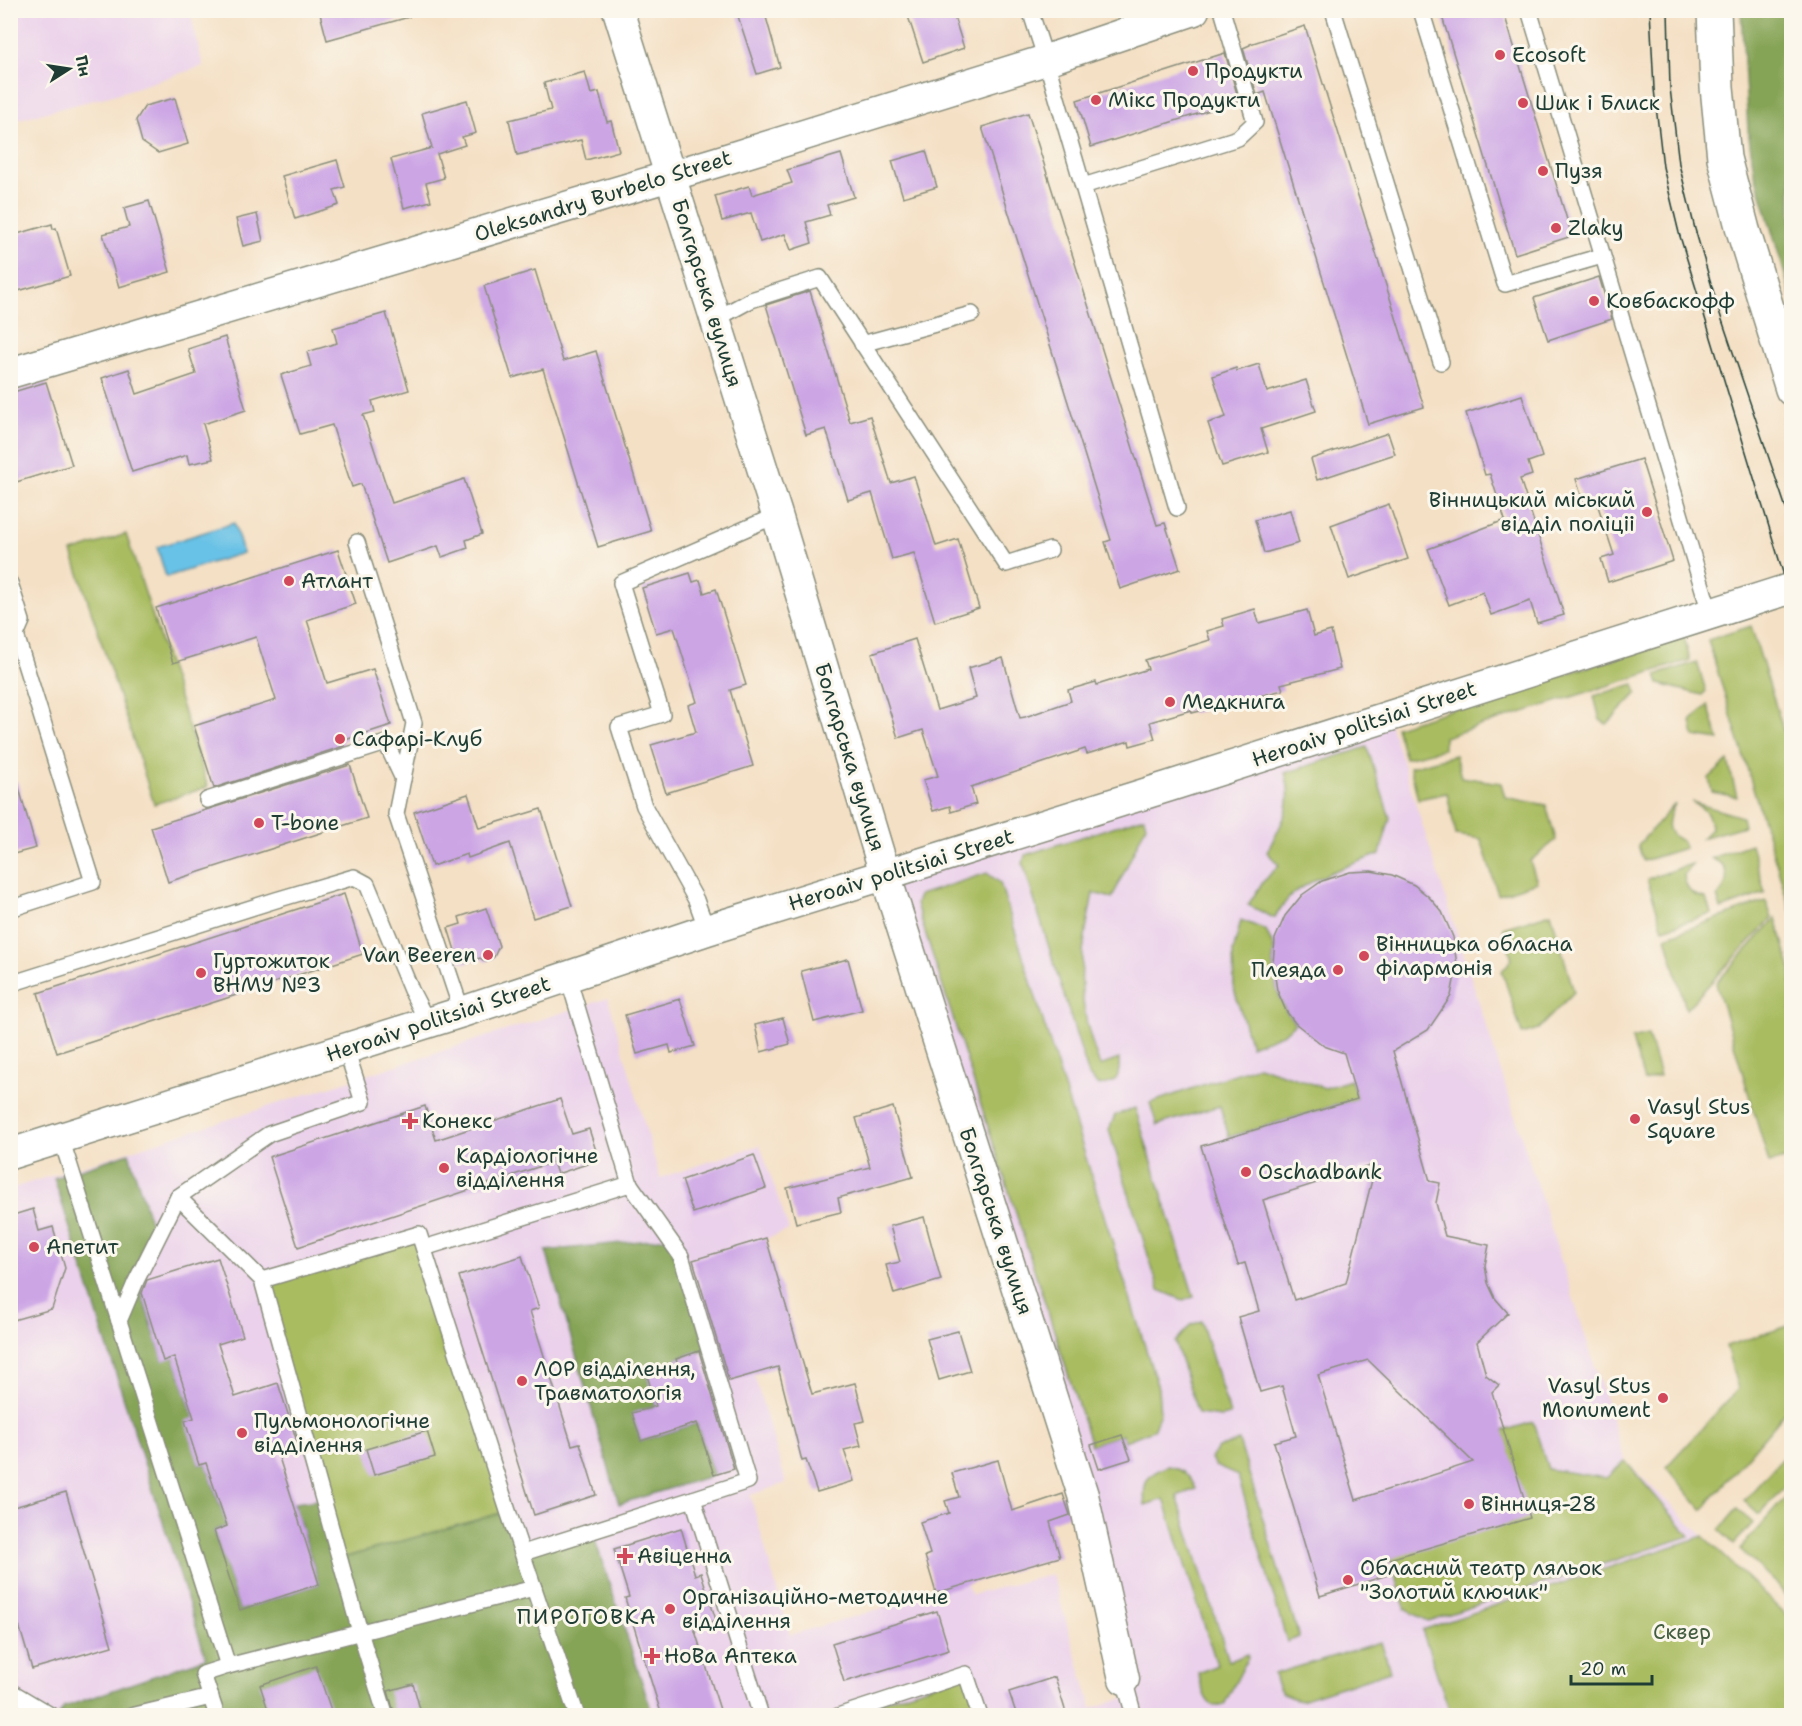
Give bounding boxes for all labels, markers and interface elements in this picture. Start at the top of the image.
north arrow [39,39,99,99]
place label: Ecosoft [1512,41,1587,69]
marker: Ecosoft [1493,48,1507,62]
text: Пн [71,53,96,79]
place label: Продукти [1205,57,1303,85]
marker: Продукти [1186,64,1200,78]
place label: Мікс Продукти [1108,86,1261,114]
place label: Шик і Блиск [1535,89,1660,117]
marker: Мікс Продукти [1089,93,1103,107]
marker: Шик і Блиск [1516,96,1530,110]
street label: Oleksandry Burbelo Street [471,143,735,249]
place label: Пузя [1555,157,1603,185]
marker: Пузя [1536,164,1550,178]
street label: Болгарська вулиця [665,195,749,391]
place label: Zlaky [1568,214,1624,242]
marker: Zlaky [1549,221,1563,235]
place label: Ковбаскофф [1606,287,1735,315]
marker: Ковбаскофф [1587,294,1601,308]
place label: Вінницький міський відділ поліціі [1429,486,1635,538]
marker: Вінницький міський відділ поліціі [1640,505,1654,519]
place label: Атлант [301,567,373,595]
marker: Атлант [282,574,296,588]
street label: Болгарська вулиця [808,659,892,855]
street label: Heroaiv politsiai Street [1248,674,1480,774]
place label: Медкнига [1182,688,1285,716]
marker: Медкнига [1163,695,1177,709]
place label: Сафарі-Клуб [352,725,482,753]
marker: Сафарі-Клуб [333,732,347,746]
place label: T-bone [271,809,339,837]
marker: T-bone [252,816,266,830]
street label: Heroaiv politsiai Street [785,822,1017,918]
place label: Вінницька обласна філармонія [1376,930,1573,982]
place label: Van Beeren [362,941,476,969]
place label: Гуртожиток ВНМУ №3 [213,947,330,999]
marker: Van Beeren [481,948,495,962]
marker: Вінницька обласна філармонія [1357,949,1371,963]
place label: Плеяда [1251,956,1326,984]
marker: Плеяда [1331,963,1345,977]
marker: Гуртожиток ВНМУ №3 [194,966,208,980]
street label: Heroaiv politsiai Street [322,969,554,1069]
place label: Vasyl Stus Square [1647,1093,1750,1145]
place label: Конекс [422,1107,493,1135]
marker: Vasyl Stus Square [1628,1112,1642,1126]
marker: Конекс [403,1114,417,1128]
street label: Болгарська вулиця [952,1124,1040,1318]
place label: Кардіологічне відділення [456,1142,599,1194]
place label: Oschadbank [1258,1158,1382,1186]
marker: Кардіологічне відділення [437,1161,451,1175]
marker: Oschadbank [1239,1165,1253,1179]
place label: Апетит [46,1233,119,1261]
marker: Апетит [27,1240,41,1254]
place label: ЛОР відділення, Травматологія [534,1355,696,1407]
place label: Vasyl Stus Monument [1542,1372,1651,1424]
marker: ЛОР відділення, Травматологія [515,1374,529,1388]
marker: Vasyl Stus Monument [1656,1391,1670,1405]
place label: Пульмонологічне відділення [254,1407,430,1459]
marker: Пульмонологічне відділення [235,1426,249,1440]
place label: Вінниця-28 [1481,1490,1597,1518]
marker: Вінниця-28 [1462,1497,1476,1511]
place label: Авіценна [637,1542,732,1570]
marker: Авіценна [618,1549,632,1563]
place label: Обласний театр ляльок "Золотий ключик" [1360,1554,1602,1606]
marker: Обласний театр ляльок "Золотий ключик" [1341,1573,1355,1587]
place label: Організаційно-методичне відділення [682,1583,949,1635]
district label: ПИРОГОВКА [517,1602,657,1631]
marker: Організаційно-методичне відділення [663,1602,677,1616]
park label: Сквер [1653,1618,1711,1646]
place label: НоВа Аптека [664,1642,797,1670]
scale bar [1571,1648,1652,1686]
marker: НоВа Аптека [645,1649,659,1663]
text: 20 m [1580,1657,1626,1681]

